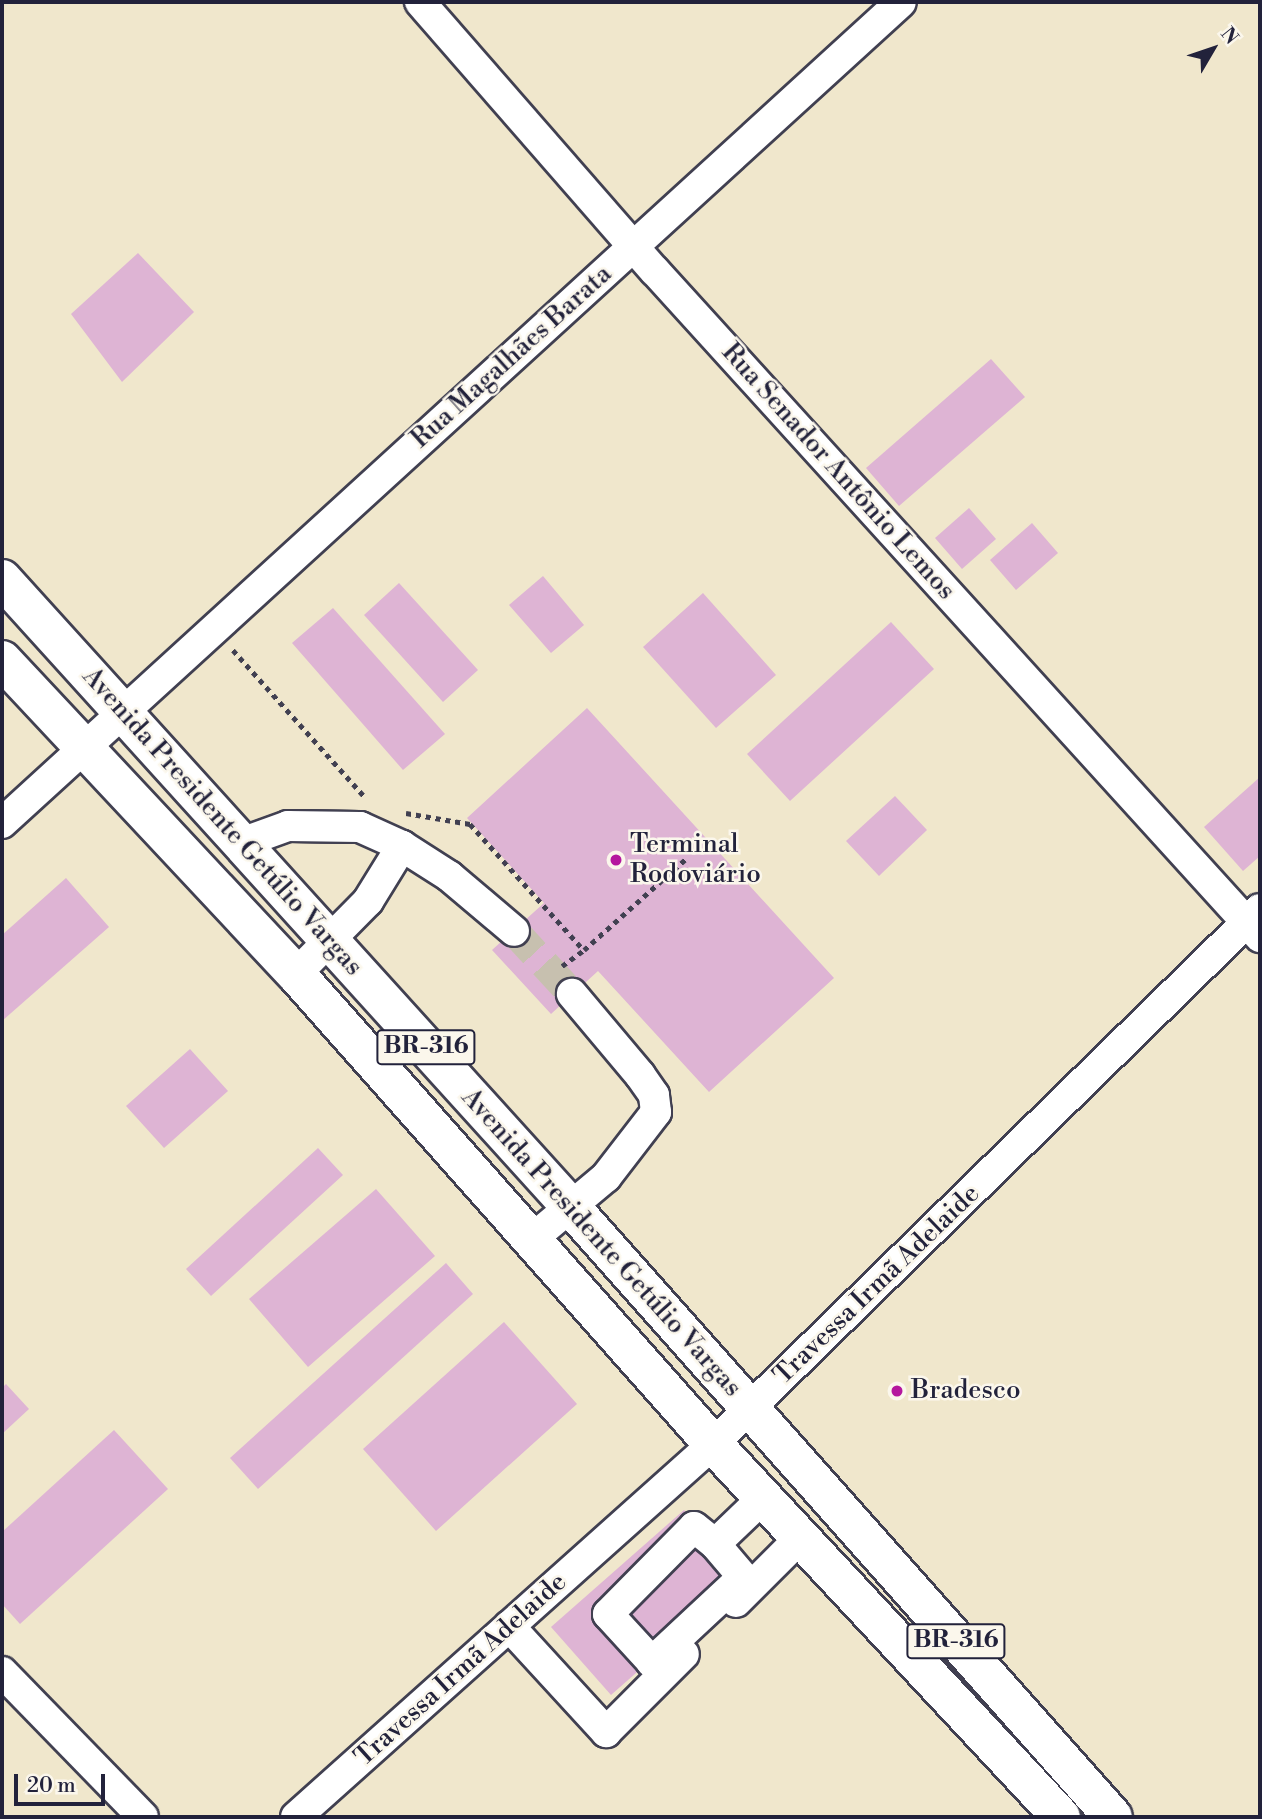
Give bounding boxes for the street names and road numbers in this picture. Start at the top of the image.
street label: Rua Magalhães Barata [405,259,619,455]
street label: Rua Senador Antônio Lemos [715,337,961,607]
street label: Avenida Presidente Getúlio Vargas [75,662,369,982]
road number: BR-316 [375,1027,477,1068]
street label: Avenida Presidente Getúlio Vargas [454,1083,748,1403]
street label: Travessa Irmã Adelaide [768,1179,986,1391]
street label: Travessa Irmã Adelaide [349,1567,573,1773]
road number: BR-316 [905,1620,1007,1661]

